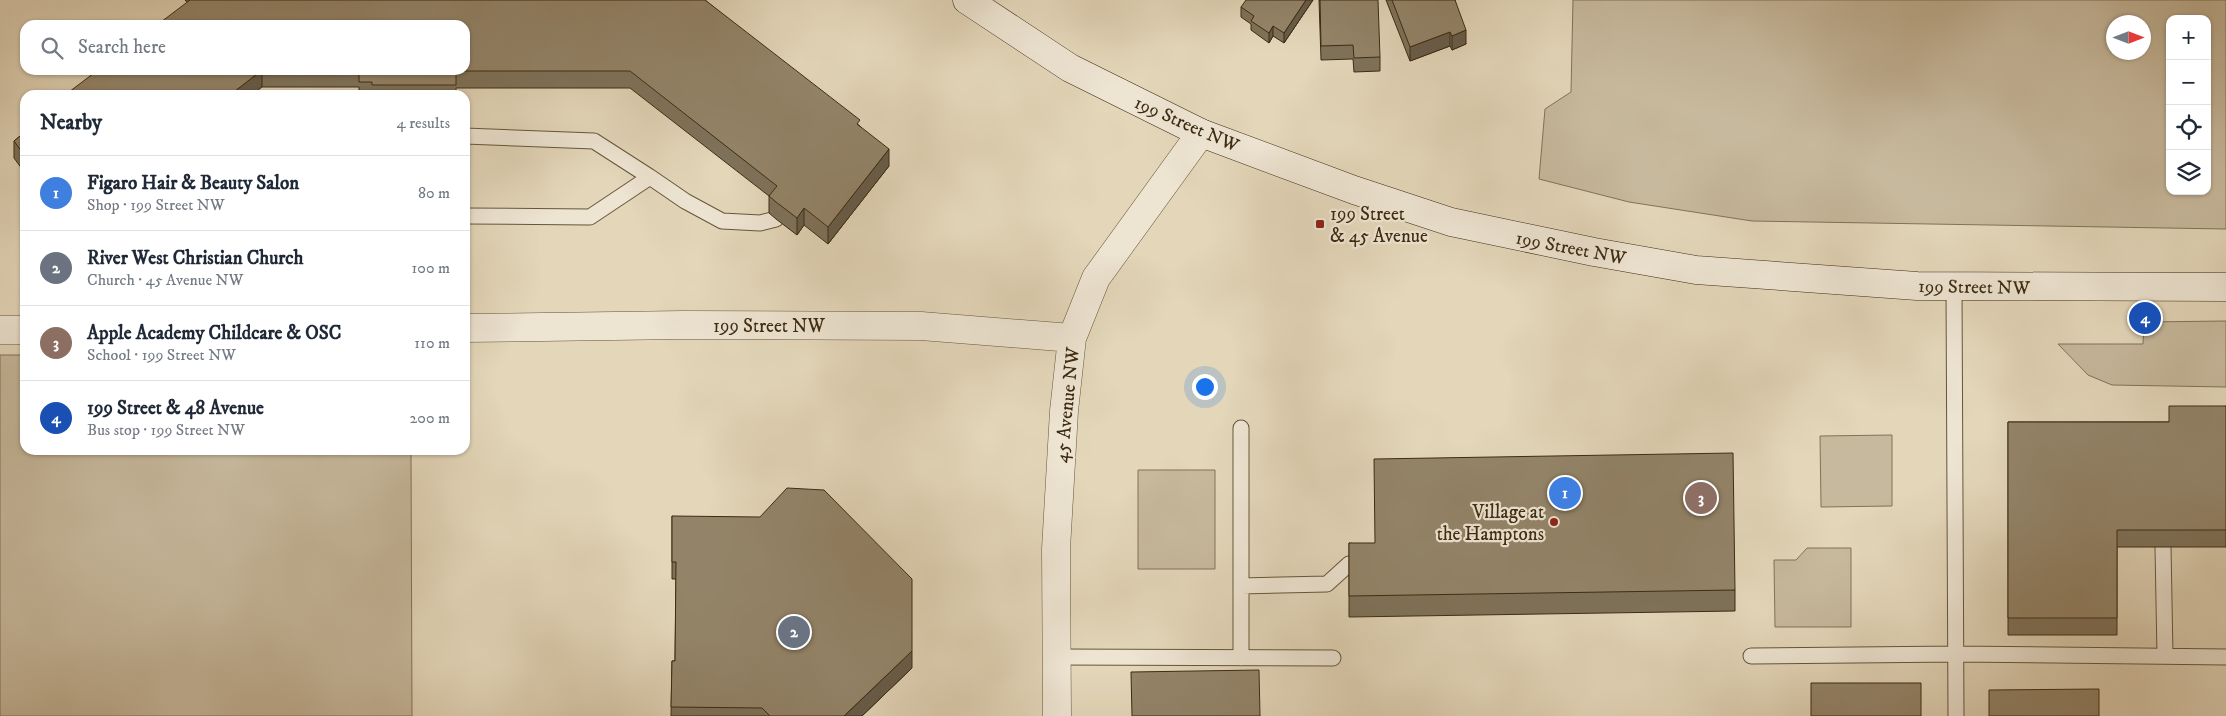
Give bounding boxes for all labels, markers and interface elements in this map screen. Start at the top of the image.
north arrow [2106,15,2151,60]
map controls [2166,15,2211,195]
button: + [2166,15,2211,60]
search box [20,20,470,75]
icon: search [38,34,66,62]
text: Search here [78,36,166,59]
button: − [2166,60,2211,105]
street label: 199 Street NW [1131,91,1243,158]
button: locate [2166,105,2211,150]
text: Nearby [40,110,102,136]
text: 4 results [397,113,450,133]
button: layers [2166,150,2211,195]
text: Figaro Hair & Beauty Salon [87,172,299,195]
text: 1 [53,183,59,203]
text: 80 m [418,183,450,203]
text: Shop · 199 Street NW [87,195,225,215]
place label: 199 Street & 45 Avenue [1330,203,1428,248]
marker: 199 Street & 45 Avenue [1314,218,1326,230]
street label: 199 Street NW [1514,227,1628,271]
text: River West Christian Church [87,247,304,270]
text: 2 [52,258,60,278]
text: 100 m [412,258,450,278]
text: Church · 45 Avenue NW [87,270,243,290]
street label: 199 Street NW [1918,275,2031,300]
pin: 4 [2129,299,2161,337]
street label: 199 Street NW [713,315,826,338]
text: Apple Academy Childcare & OSC [87,322,341,345]
text: 3 [53,333,59,353]
text: 110 m [414,333,450,353]
text: School · 199 Street NW [87,345,236,365]
street label: 45 Avenue NW [1050,346,1085,464]
your location [1192,374,1218,400]
text: 199 Street & 48 Avenue [87,397,264,420]
text: 4 [51,408,61,428]
text: 200 m [409,408,450,428]
text: Bus stop · 199 Street NW [87,420,245,440]
pin: 1 [1549,474,1581,512]
pin: 3 [1685,479,1717,517]
place label: Village at the Hamptons [1437,501,1544,546]
marker: Village at the Hamptons [1548,516,1560,528]
pin: 2 [778,613,810,651]

